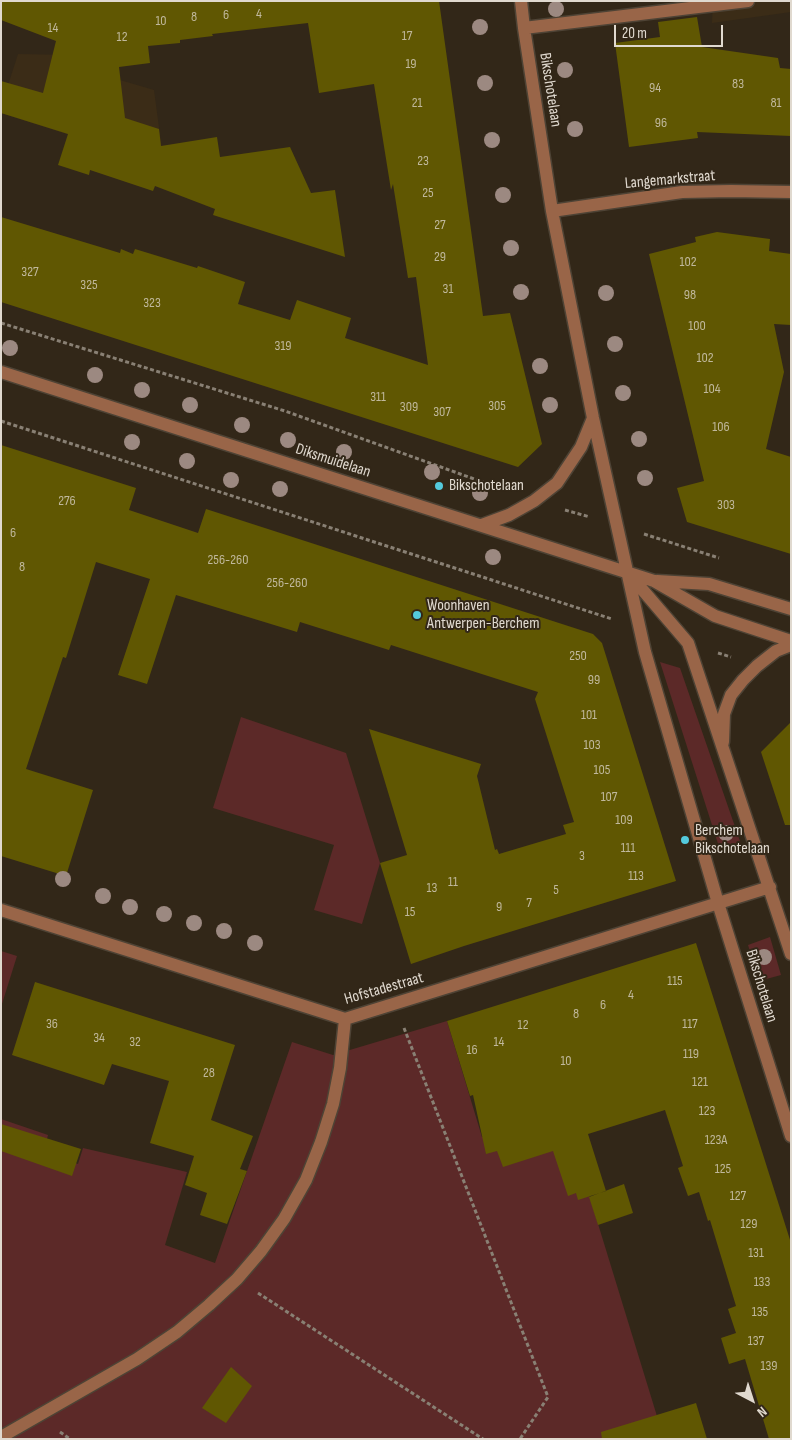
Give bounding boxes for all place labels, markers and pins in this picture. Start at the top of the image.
place label: Bikschotelaan [449,476,524,496]
marker: Bikschotelaan [433,480,445,492]
place label: Woonhaven Antwerpen-Berchem [427,596,540,634]
marker: Woonhaven Antwerpen-Berchem [411,609,423,621]
place label: Berchem Bikschotelaan [695,821,770,859]
marker: Berchem Bikschotelaan [679,834,691,846]

